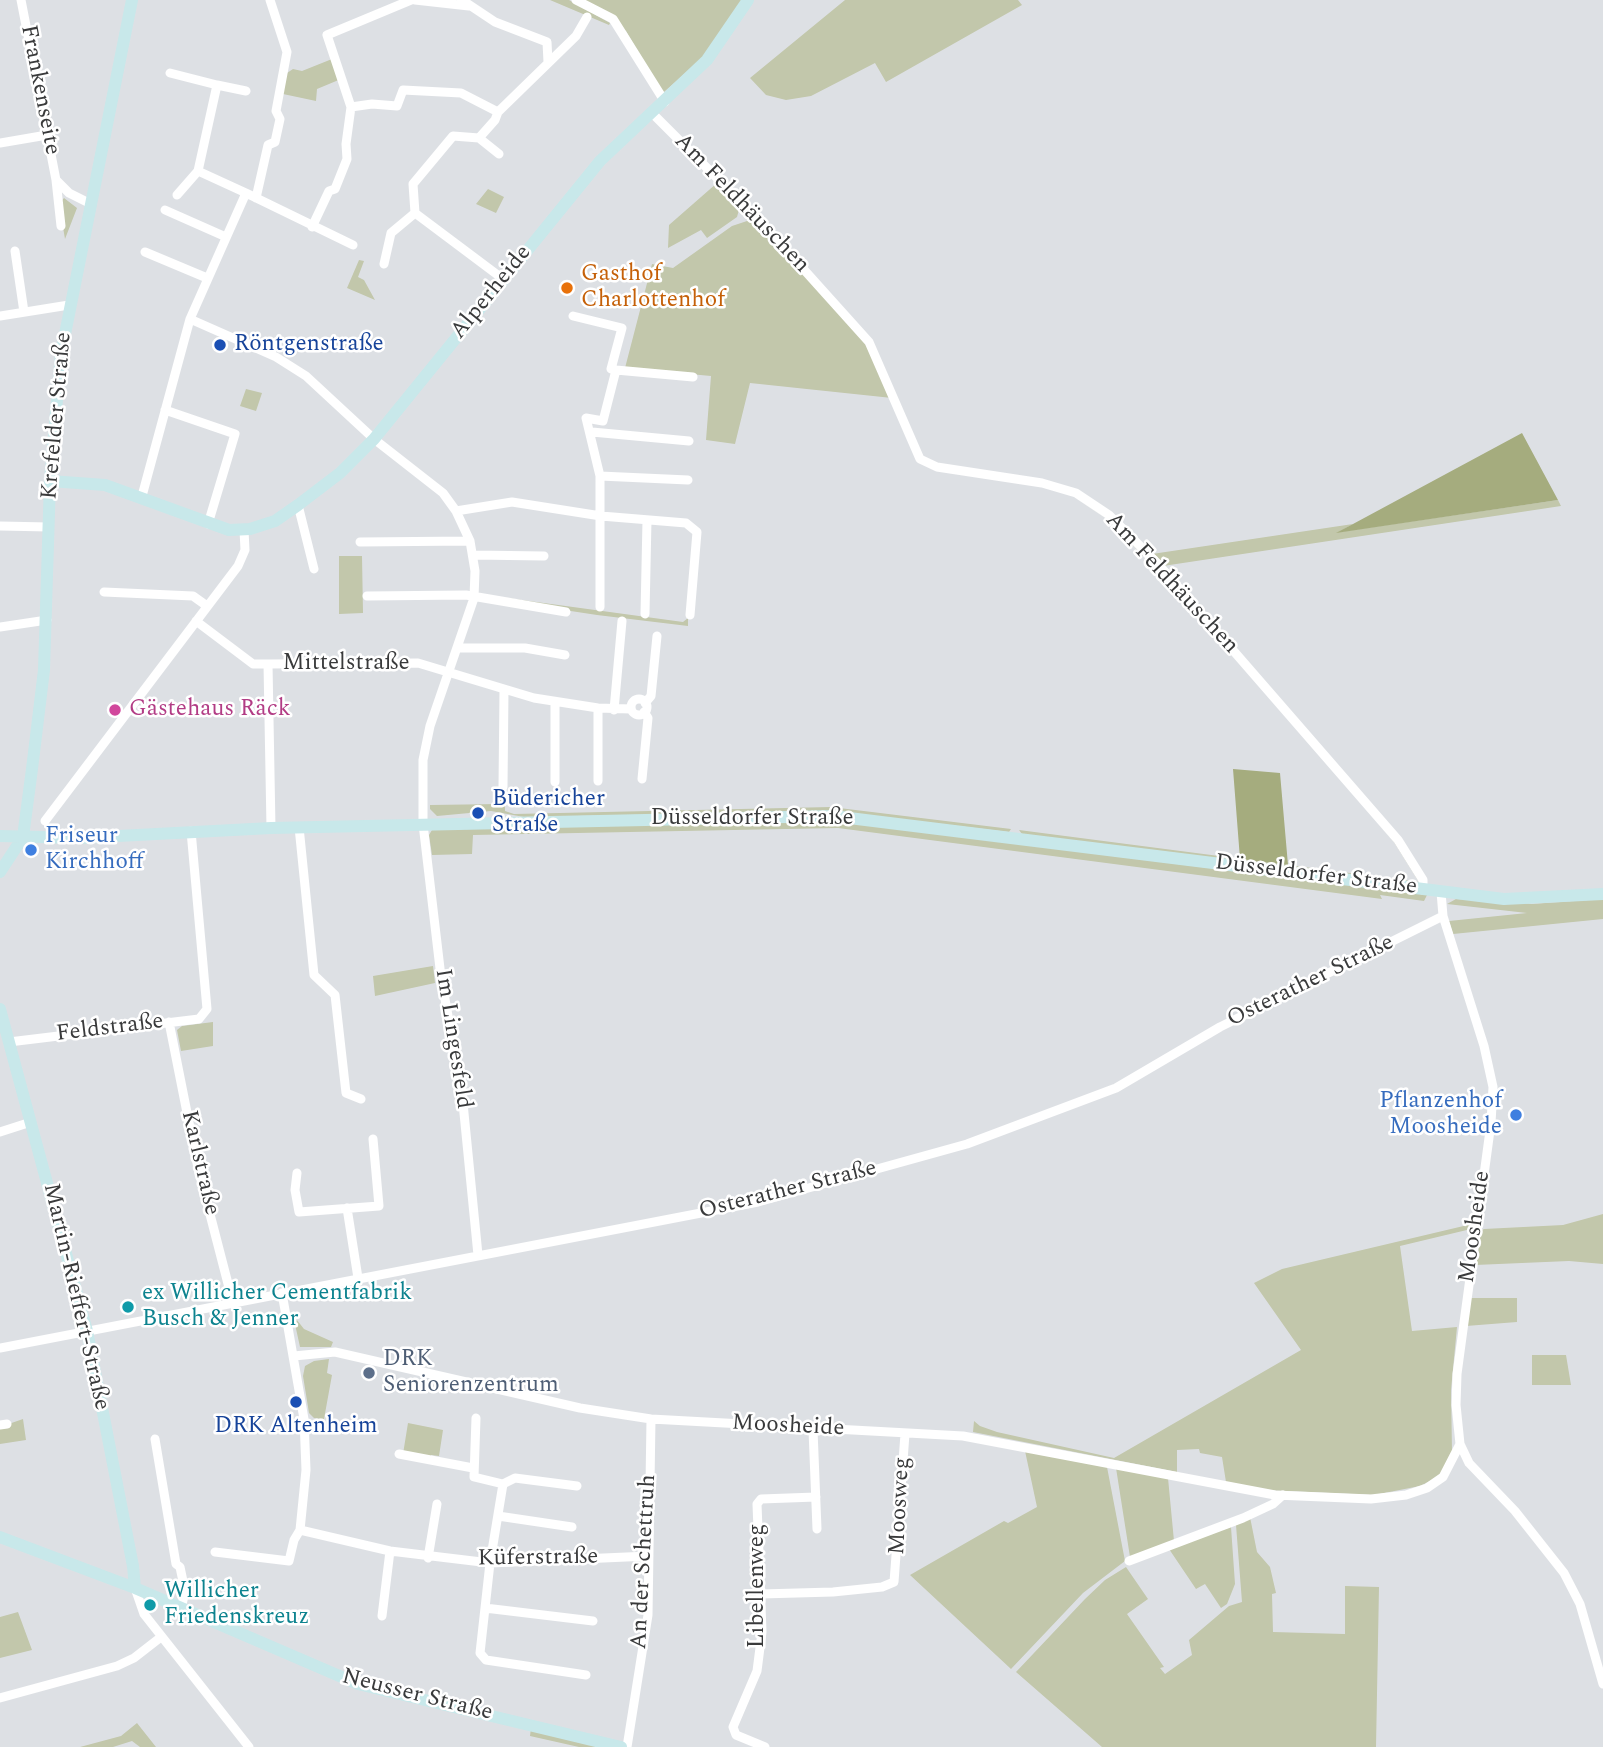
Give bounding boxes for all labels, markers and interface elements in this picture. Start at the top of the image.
street label: Frankenseite [13,23,65,157]
street label: Am Feldhäuschen [667,129,815,279]
street label: Alperheide [446,240,538,346]
place label: Gasthof Charlottenhof [581,261,725,315]
marker: Gasthof Charlottenhof [559,280,575,296]
street label: Krefelder Straße [37,331,79,501]
place label: Röntgenstraße [234,331,384,359]
marker: Röntgenstraße [212,337,228,353]
street label: Am Feldhäuschen [1098,508,1244,660]
street label: Mittelstraße [282,650,410,678]
place label: Gästehaus Räck [129,696,291,724]
marker: Gästehaus Räck [107,702,123,718]
place label: Büdericher Straße [492,786,605,840]
marker: Büdericher Straße [470,805,486,821]
street label: Düsseldorfer Straße [650,805,854,833]
place label: Friseur Kirchhoff [45,823,144,877]
marker: Friseur Kirchhoff [23,842,39,858]
street label: Düsseldorfer Straße [1213,850,1419,902]
street label: Osterather Straße [1223,930,1399,1034]
street label: Im Lingesfeld [427,967,477,1111]
street label: Feldstraße [55,1009,165,1049]
place label: Pflanzenhof Moosheide [1379,1088,1502,1142]
marker: Pflanzenhof Moosheide [1508,1107,1524,1123]
street label: Karlstraße [174,1108,224,1218]
street label: Osterather Straße [696,1156,880,1226]
street label: Moosheide [1454,1169,1498,1285]
street label: Martin-Rieffert-Straße [35,1181,115,1413]
place label: ex Willicher Cementfabrik Busch & Jenner [142,1280,412,1334]
marker: ex Willicher Cementfabrik Busch & Jenner [120,1299,136,1315]
place label: DRK Seniorenzentrum [383,1346,559,1400]
marker: DRK Seniorenzentrum [361,1365,377,1381]
marker: DRK Altenheim [288,1394,304,1410]
street label: Moosheide [731,1410,845,1444]
place label: DRK Altenheim [214,1413,378,1441]
street label: Moosweg [885,1456,917,1556]
street label: An der Schettruh [627,1474,663,1650]
street label: Libellenweg [744,1524,772,1648]
street label: Küferstraße [477,1544,599,1574]
place label: Willicher Friedenskreuz [164,1578,309,1632]
marker: Willicher Friedenskreuz [142,1597,158,1613]
street label: Neusser Straße [339,1664,495,1728]

